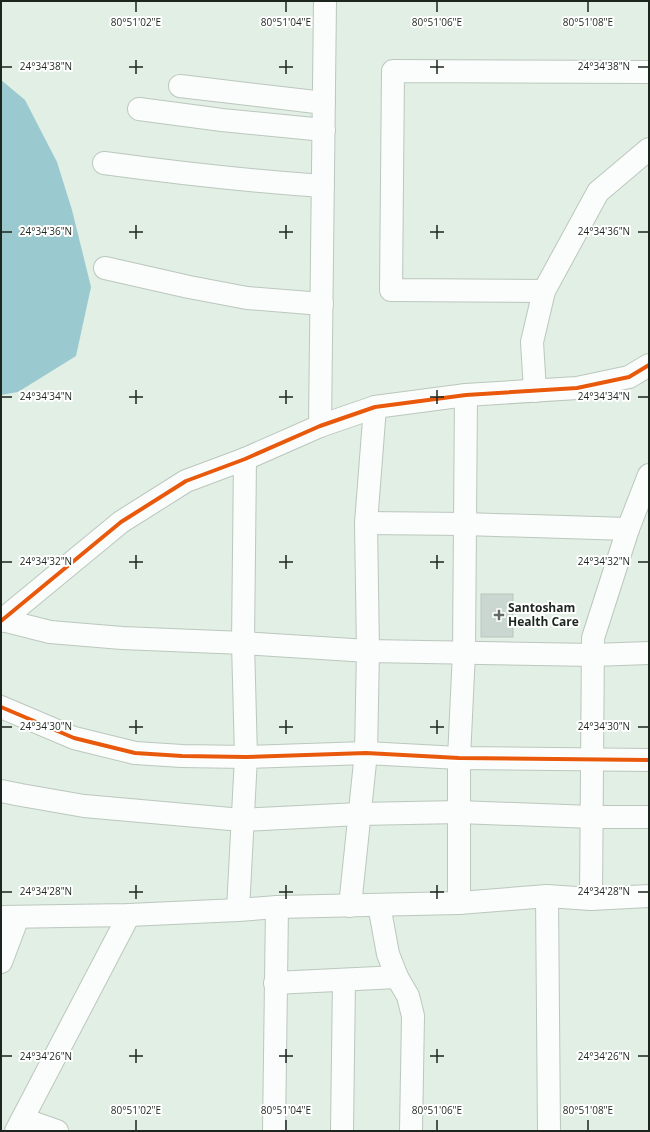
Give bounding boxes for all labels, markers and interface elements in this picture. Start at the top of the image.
text: 80°51'02"E [111,15,161,29]
text: 80°51'04"E [261,15,311,29]
text: 80°51'06"E [412,15,462,29]
text: 80°51'08"E [563,15,613,29]
text: 24°34'38"N [20,59,72,73]
text: 24°34'38"N [578,59,630,73]
text: 24°34'36"N [20,224,72,238]
text: 24°34'36"N [578,224,630,238]
text: 24°34'34"N [20,389,72,403]
text: 24°34'34"N [578,389,630,403]
text: 24°34'32"N [20,554,72,568]
text: 24°34'32"N [578,554,630,568]
place label: Santosham Health Care [508,599,579,630]
marker: Santosham Health Care [493,609,505,621]
text: 24°34'30"N [20,719,72,733]
text: 24°34'30"N [578,719,630,733]
text: 24°34'28"N [20,884,72,898]
text: 24°34'28"N [578,884,630,898]
text: 24°34'26"N [20,1049,72,1063]
text: 24°34'26"N [578,1049,630,1063]
text: 80°51'02"E [111,1103,161,1117]
text: 80°51'04"E [261,1103,311,1117]
text: 80°51'06"E [412,1103,462,1117]
text: 80°51'08"E [563,1103,613,1117]

